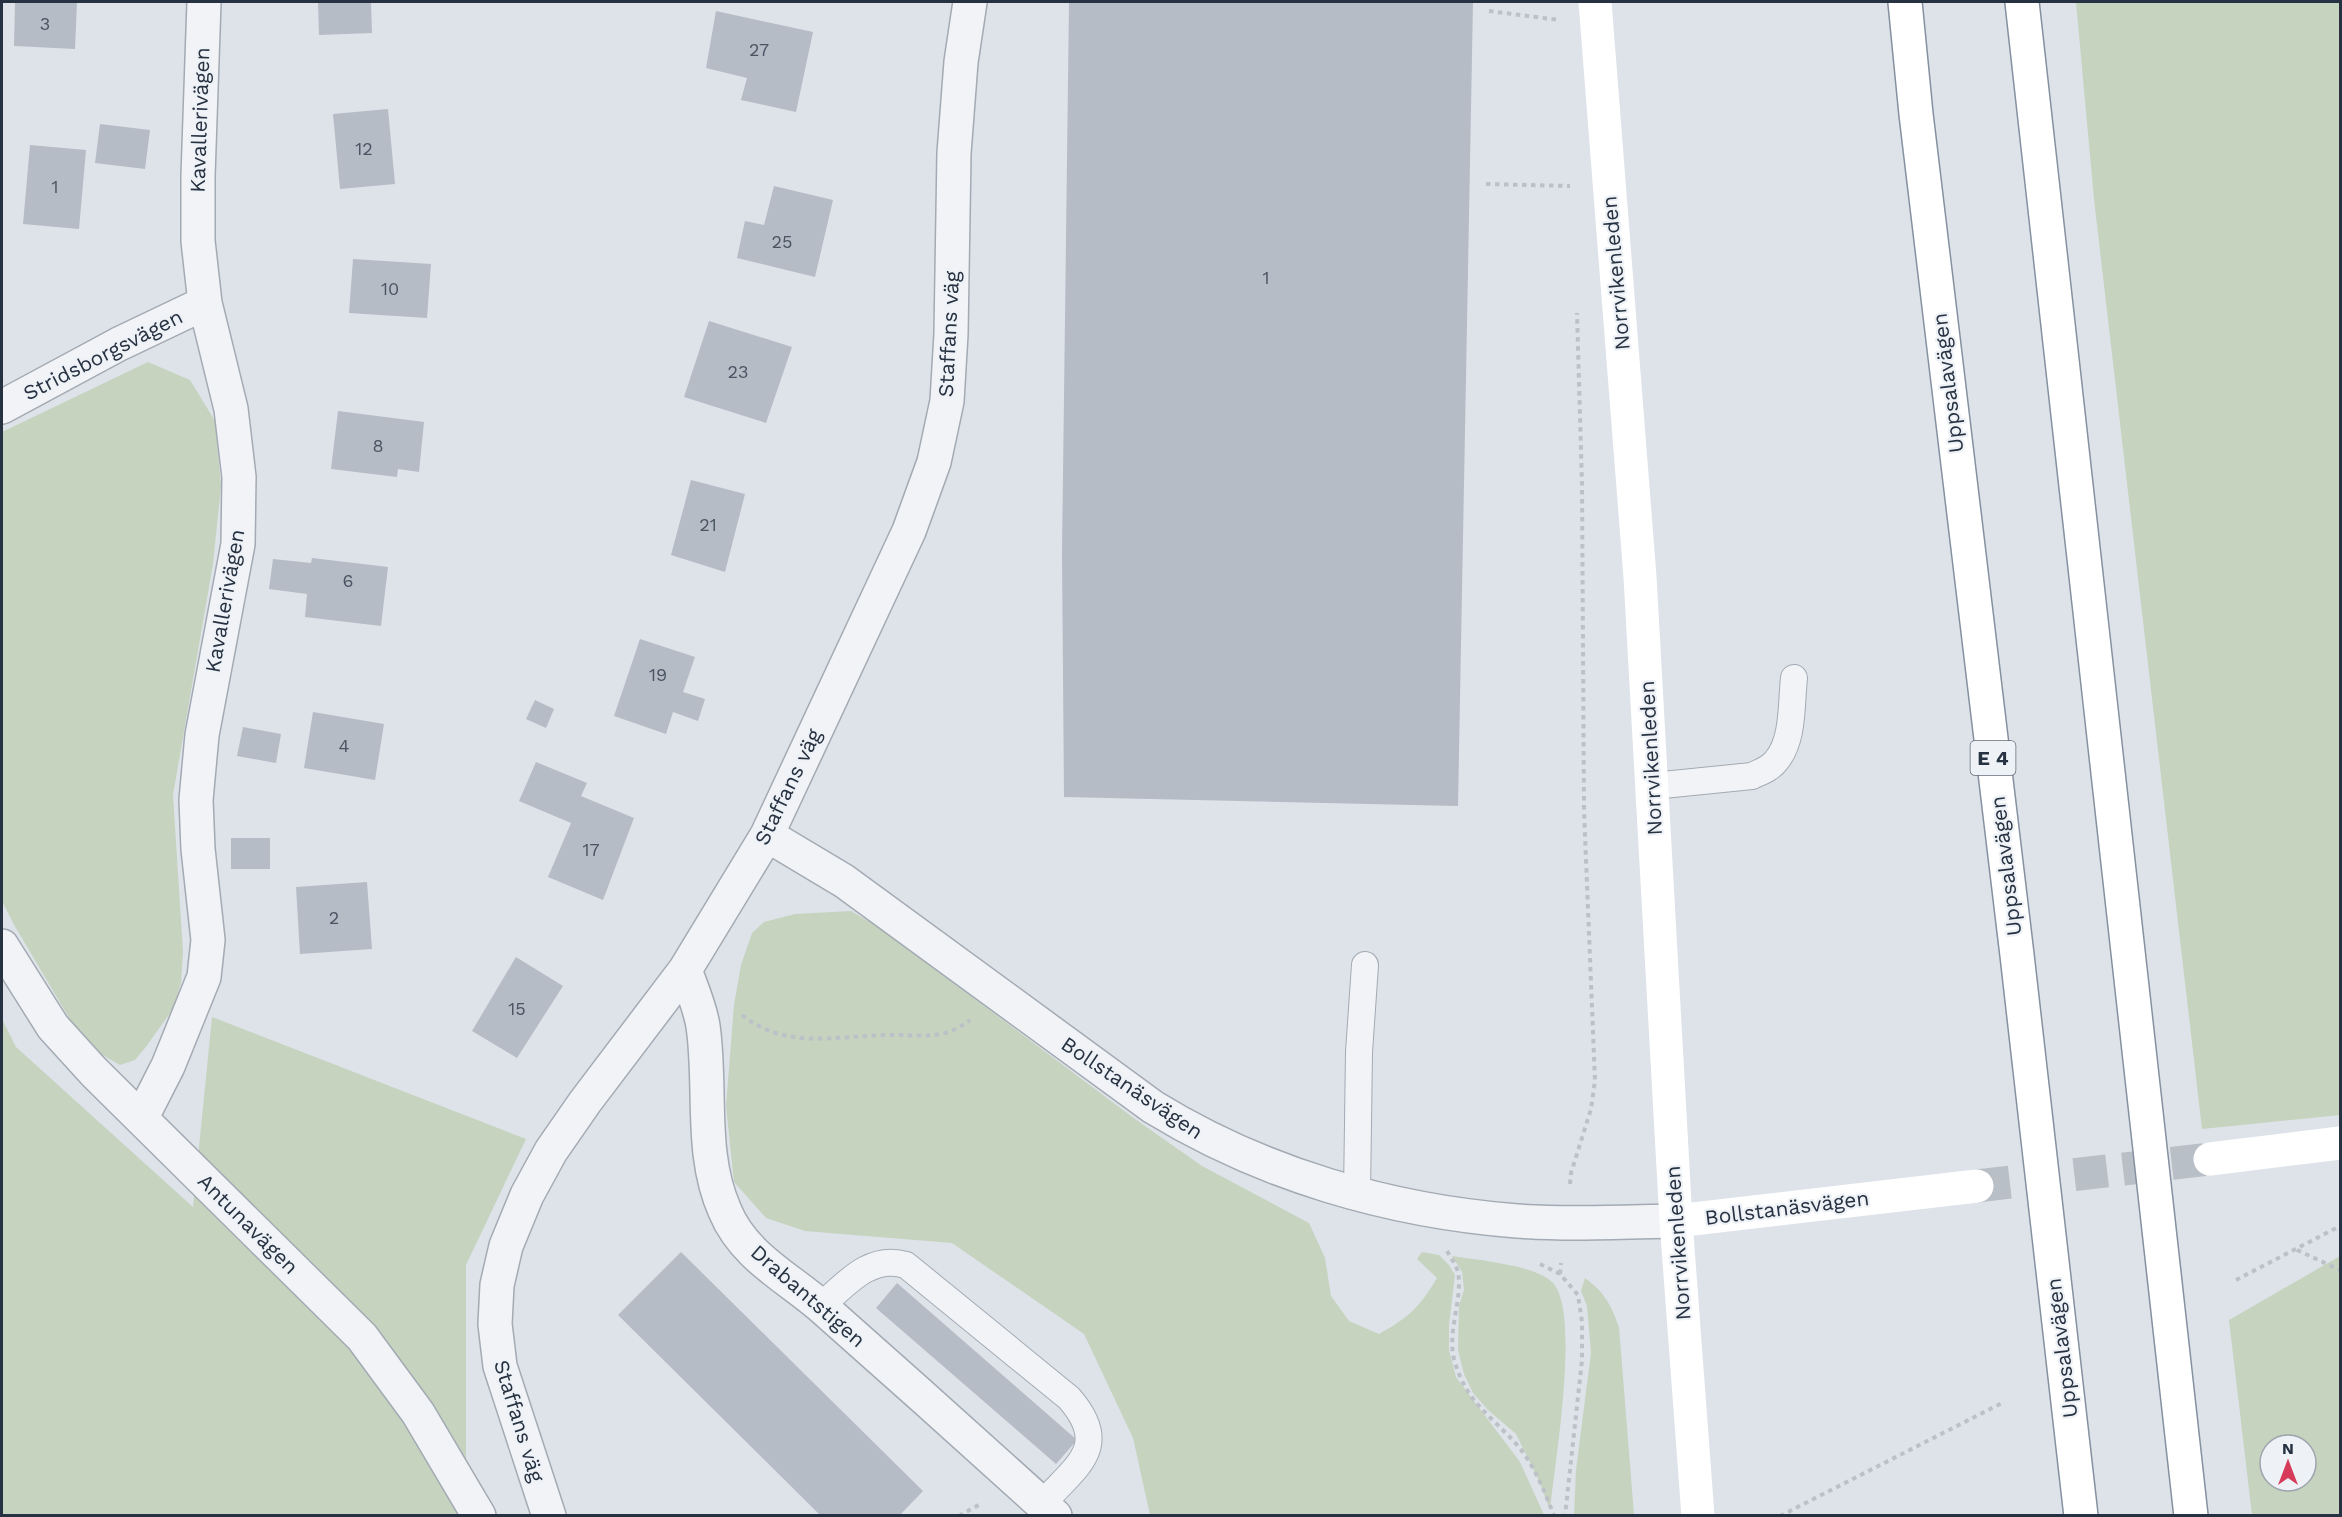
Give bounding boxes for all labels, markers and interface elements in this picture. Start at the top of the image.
house number: 3 [40,13,50,34]
house number: 27 [749,39,769,60]
street label: Kavallerivägen [184,47,215,193]
house number: 12 [355,138,373,159]
house number: 1 [51,176,59,197]
street label: Norrvikenleden [1596,195,1635,351]
house number: 25 [772,231,792,252]
house number: 1 [1262,267,1270,288]
street label: Staffans väg [933,269,964,398]
house number: 10 [381,278,399,299]
street label: Stridsborgsvägen [19,304,187,405]
street label: Uppsalavägen [1927,312,1968,454]
house number: 23 [728,361,749,382]
house number: 8 [372,435,384,456]
house number: 21 [699,514,717,535]
street label: Kavallerivägen [200,527,249,675]
house number: 6 [343,570,353,591]
house number: 19 [649,664,667,685]
street label: Norrvikenleden [1634,680,1667,836]
street label: Staffans väg [749,724,827,849]
house number: 4 [339,735,350,756]
road number: E 4 [1970,741,2016,775]
street label: Uppsalavägen [1985,795,2026,937]
house number: 17 [582,839,600,860]
house number: 2 [329,907,339,928]
house number: 15 [508,998,526,1019]
street label: Bollstanäsvägen [1057,1031,1208,1144]
street label: Norrvikenleden [1660,1165,1695,1321]
street label: Antunavägen [193,1168,304,1279]
street label: Bollstanäsvägen [1703,1185,1871,1230]
street label: Drabantstigen [746,1239,871,1352]
street label: Uppsalavägen [2041,1277,2082,1419]
street label: Staffans väg [489,1357,550,1486]
north arrow [2258,1433,2318,1493]
text: N [2282,1439,2294,1458]

